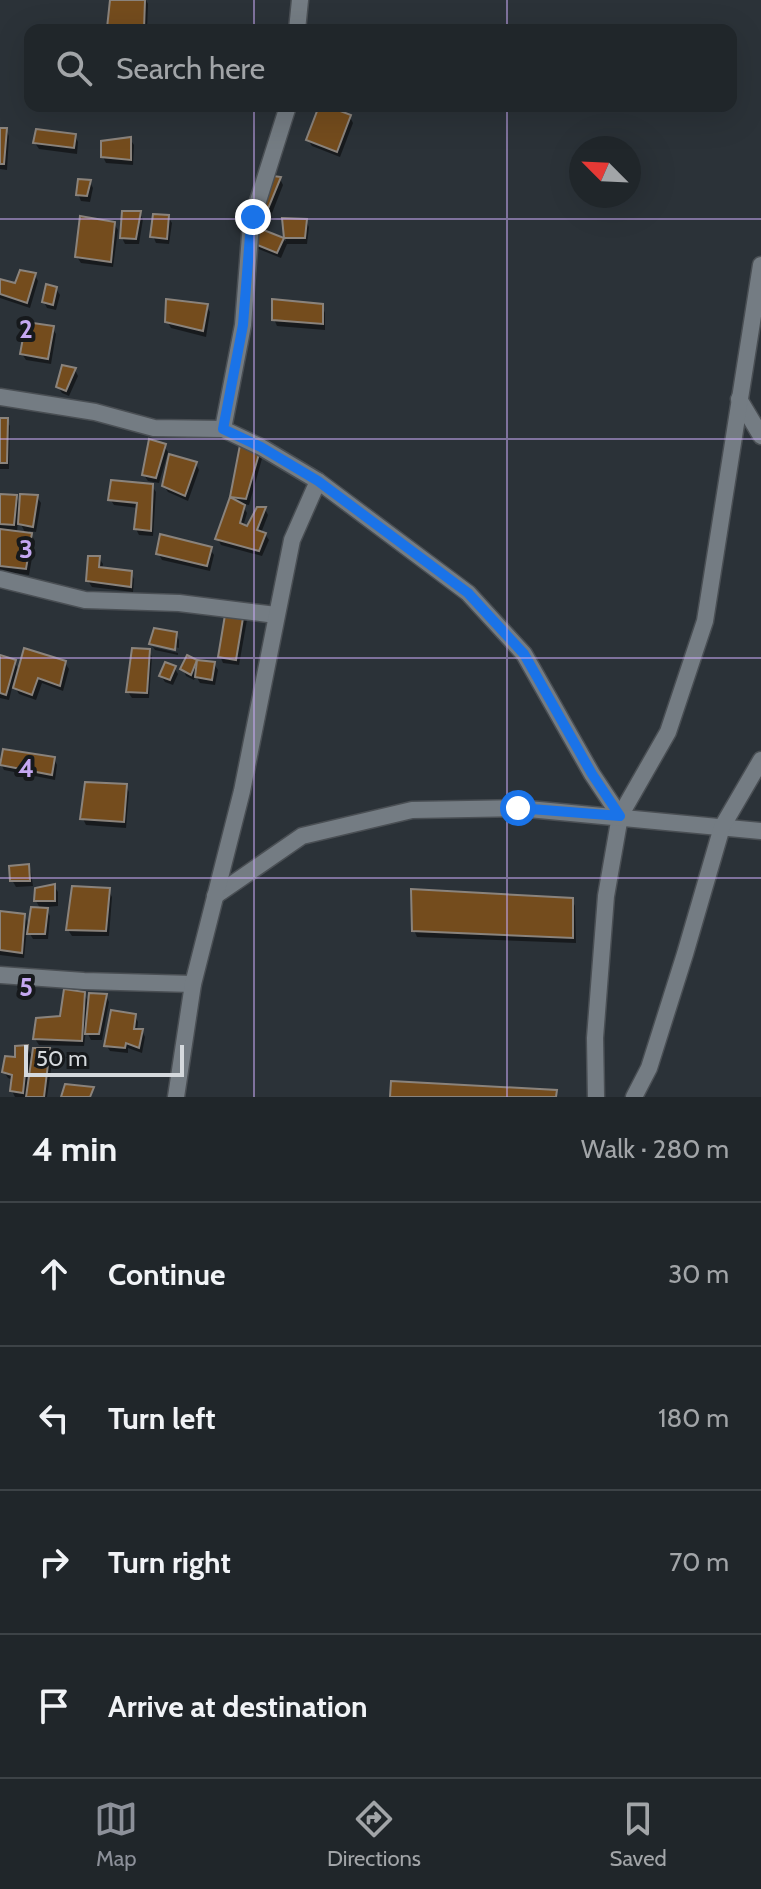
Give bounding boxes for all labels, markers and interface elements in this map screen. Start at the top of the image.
search box [24,24,737,112]
icon: search [52,46,96,90]
text: Search here [116,50,265,87]
north arrow [569,136,641,208]
route end [235,199,271,235]
text: 2 [19,313,33,345]
text: 3 [19,533,33,565]
text: 4 [18,752,34,784]
route start [500,790,536,826]
text: 5 [19,971,33,1003]
scale bar [24,1041,184,1077]
text: 50 m [36,1045,88,1072]
text: 4 min [32,1128,117,1170]
text: Walk · 280 m [581,1133,729,1165]
icon: ahead [32,1252,76,1296]
text: Continue [108,1256,225,1293]
text: 30 m [668,1258,729,1290]
icon: left [32,1396,76,1440]
text: Turn left [108,1400,216,1437]
text: 180 m [658,1402,729,1434]
icon: right [32,1540,76,1584]
text: Turn right [108,1544,231,1581]
text: 70 m [669,1546,729,1578]
icon: arrive [32,1684,76,1728]
text: Arrive at destination [108,1688,368,1725]
tab: Map [94,1797,138,1872]
tab: Directions [327,1797,421,1872]
tab: Saved [610,1797,667,1872]

